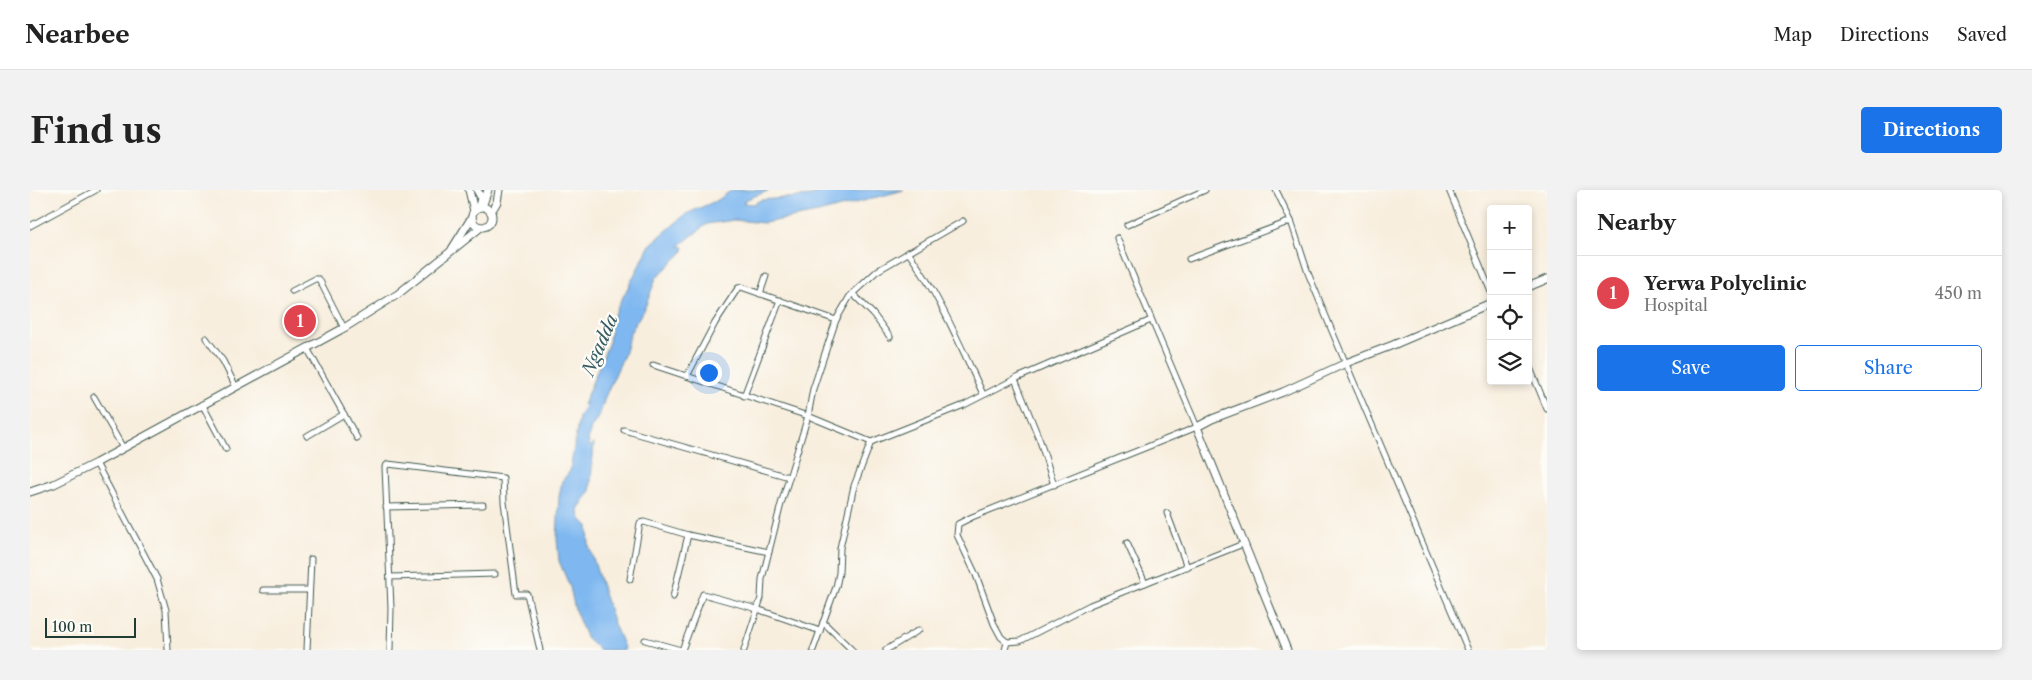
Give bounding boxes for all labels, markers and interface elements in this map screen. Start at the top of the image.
text: Nearbee [25,20,130,49]
text: Map [1773,24,1812,46]
text: Directions [1840,24,1929,46]
text: Saved [1957,24,2007,46]
button: Directions [1861,107,2002,153]
text: Find us [30,109,162,152]
map controls [1487,205,1532,385]
button: + [1487,205,1532,250]
text: Nearby [1597,210,1676,235]
button: − [1487,250,1532,295]
text: Yerwa Polyclinic [1644,272,1807,295]
text: 1 [1609,283,1617,303]
text: 450 m [1935,283,1982,303]
button: locate [1487,295,1532,340]
text: Hospital [1644,295,1708,315]
pin: 1 [284,302,316,340]
water label: Ngadda [576,311,623,381]
button: layers [1487,340,1532,385]
button: Save [1597,345,1785,391]
button: Share [1795,345,1982,391]
your location [696,360,722,386]
scale bar [45,615,136,638]
text: 100 m [52,618,92,636]

